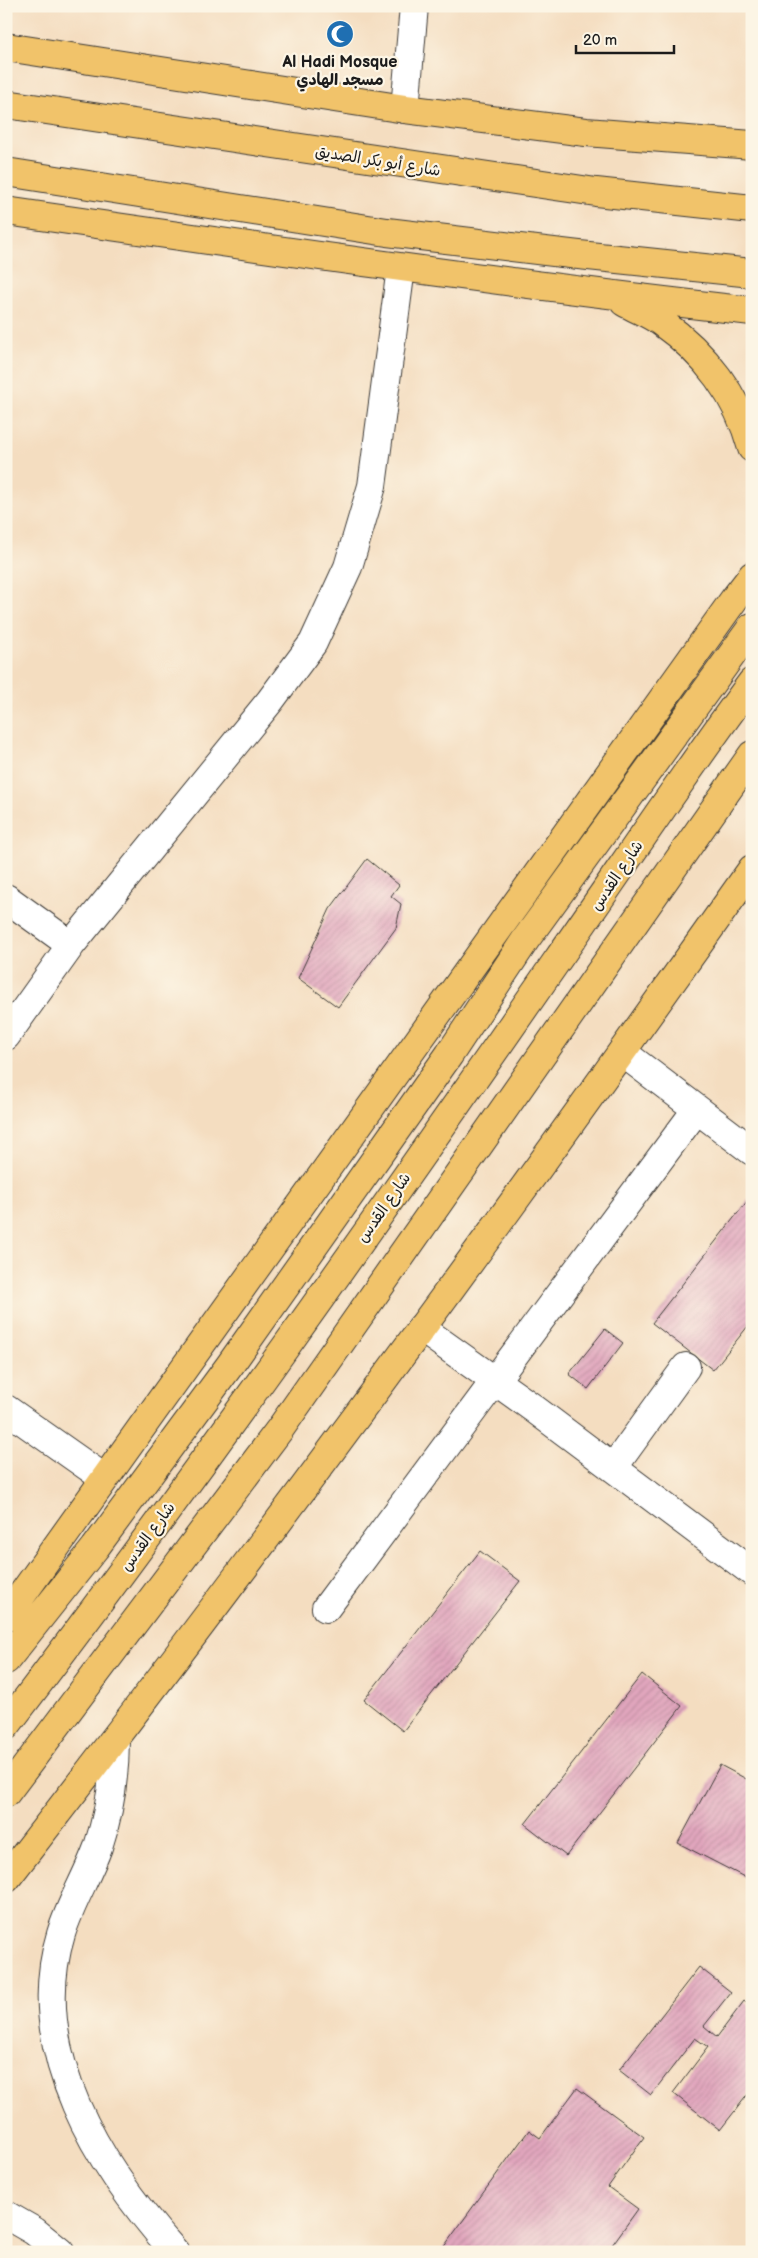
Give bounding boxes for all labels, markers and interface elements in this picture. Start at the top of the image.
mosque icon: Al Hadi Mosque مسجد الهادي [325,19,355,49]
scale bar [576,22,673,54]
text: 20 m [583,31,617,50]
place label: Al Hadi Mosque مسجد الهادي [282,53,397,92]
street label: شارع أبو بكر الصديق [313,142,442,182]
street label: شارع القدس [587,837,648,915]
street label: شارع القدس [353,1169,416,1247]
street label: شارع القدس [117,1499,180,1576]

